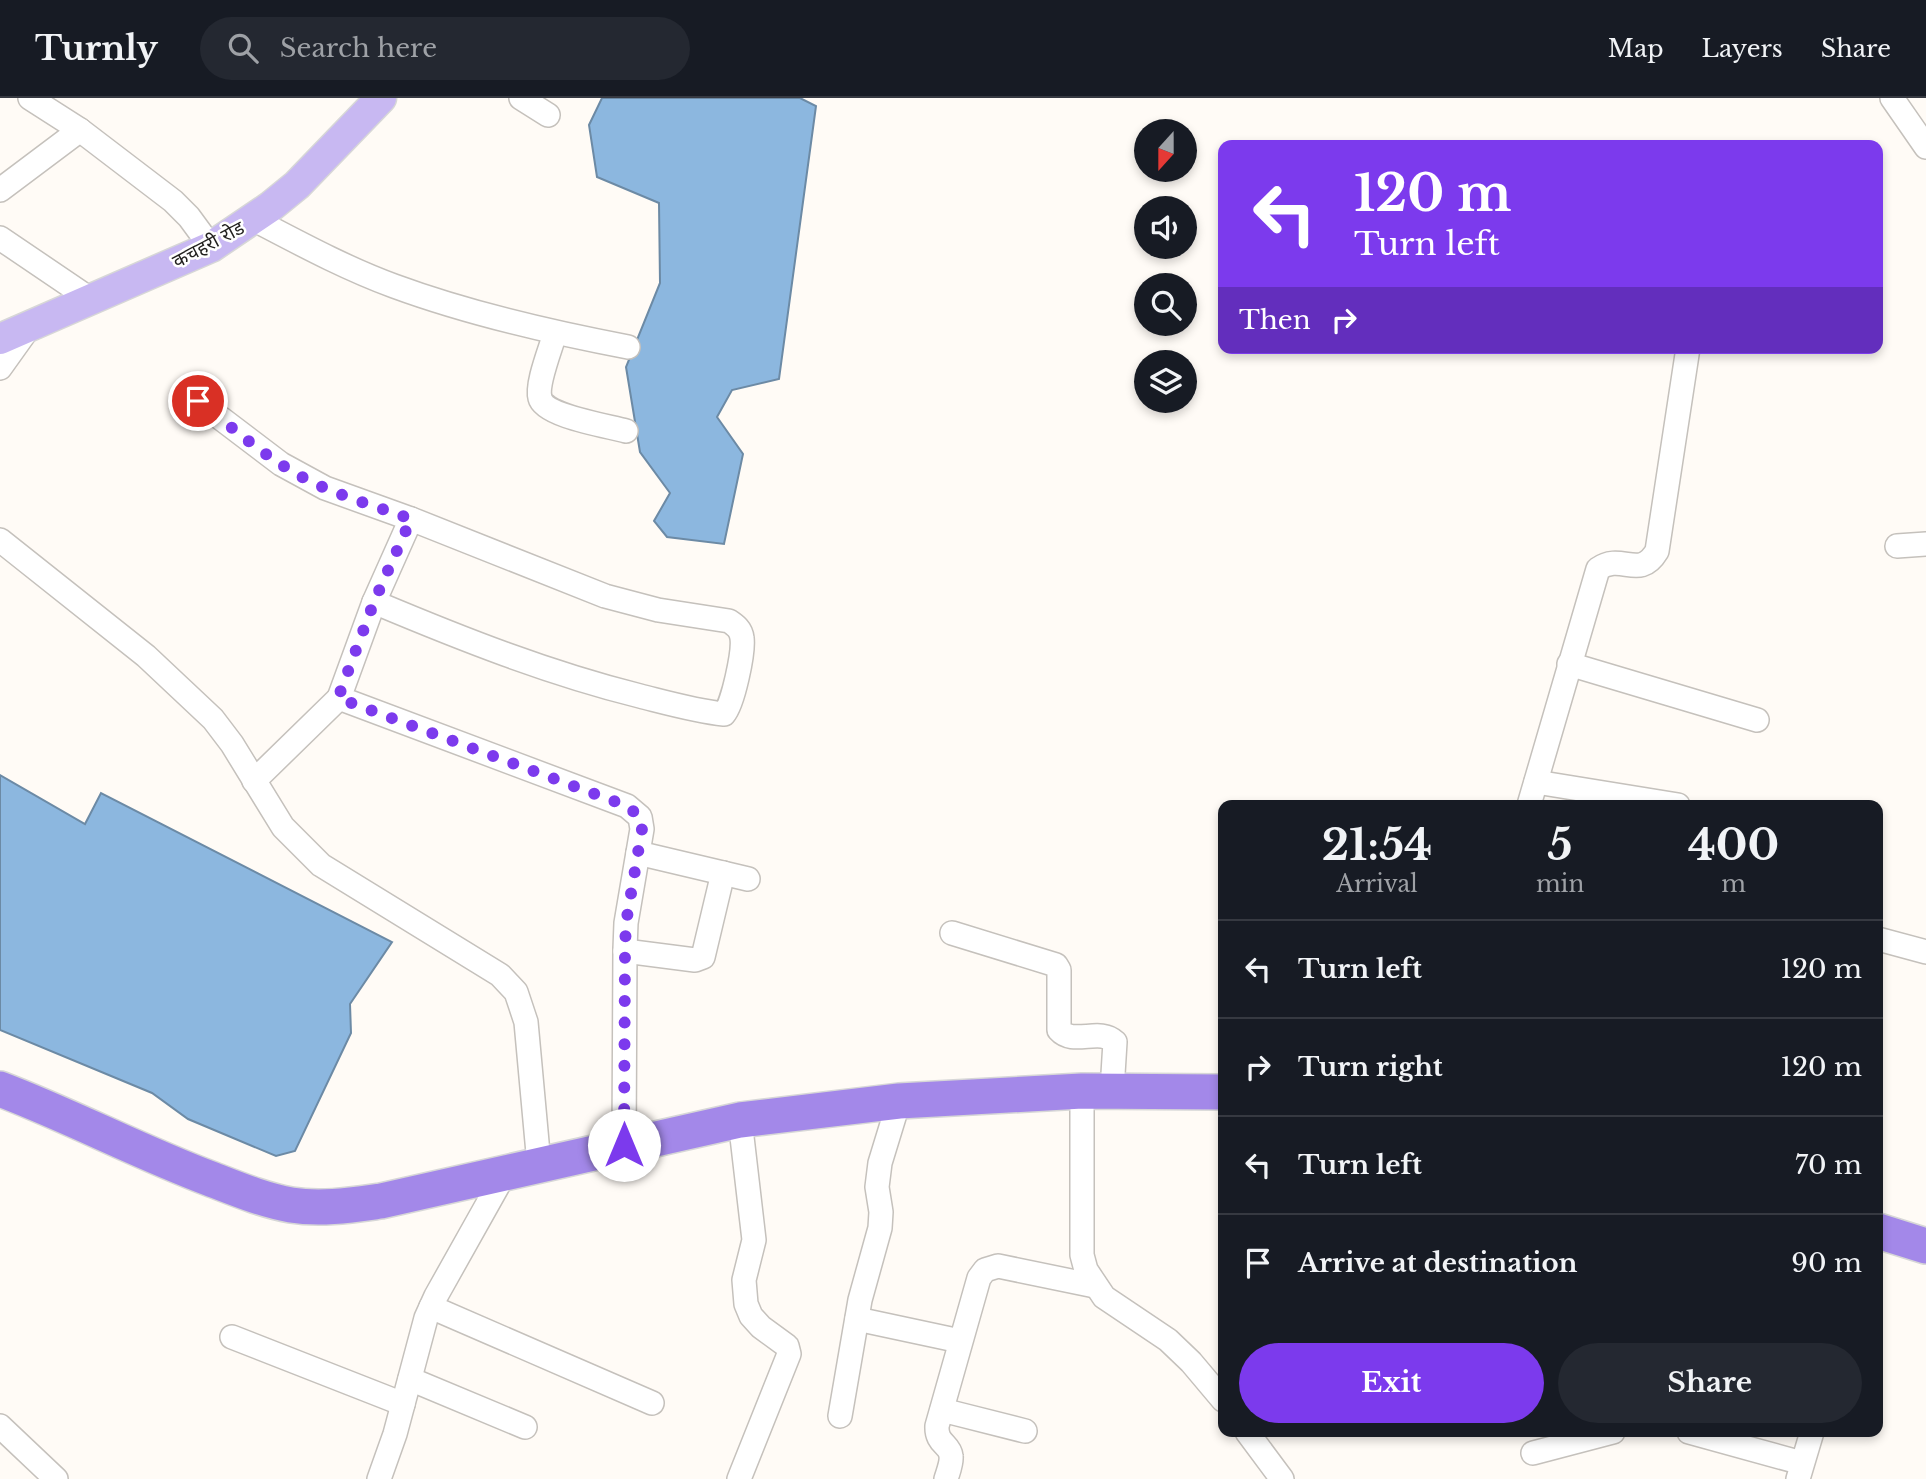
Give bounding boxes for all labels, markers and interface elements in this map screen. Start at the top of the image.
search box [200,17,690,80]
text: Turnly [35,28,158,69]
icon: search [224,29,262,67]
text: Search here [280,32,437,64]
text: Map [1608,34,1664,63]
text: Layers [1702,34,1783,63]
text: Share [1821,34,1891,63]
north arrow [1134,119,1197,182]
map controls [1134,119,1197,413]
text: 120 m [1354,163,1512,224]
icon: left [1239,168,1330,259]
button: sound [1134,196,1197,259]
street label: कचहरी रोड [169,216,249,273]
text: Turn left [1354,224,1500,264]
button: search [1134,273,1197,336]
icon: right [1325,301,1363,339]
text: Then [1239,304,1311,336]
button: layers [1134,350,1197,413]
pin [168,371,228,431]
icon: arrive [179,382,217,420]
text: 21:54 [1322,819,1432,871]
text: 5 [1548,819,1573,871]
text: 400 [1688,819,1779,871]
text: Arrival [1336,870,1418,898]
text: min [1536,870,1584,898]
text: m [1721,870,1746,898]
icon: left [1239,950,1277,988]
text: Turn left [1298,953,1422,985]
text: 120 m [1780,953,1862,985]
icon: right [1239,1048,1277,1086]
text: Turn right [1298,1051,1443,1083]
text: 120 m [1780,1051,1862,1083]
position arrow [587,1108,661,1182]
icon: left [1239,1146,1277,1184]
text: Turn left [1298,1149,1422,1181]
text: 70 m [1795,1149,1862,1181]
icon: arrive [1239,1244,1277,1282]
text: Arrive at destination [1298,1247,1578,1279]
text: 90 m [1791,1247,1862,1279]
button: Exit [1239,1343,1544,1423]
button: Share [1558,1343,1862,1423]

